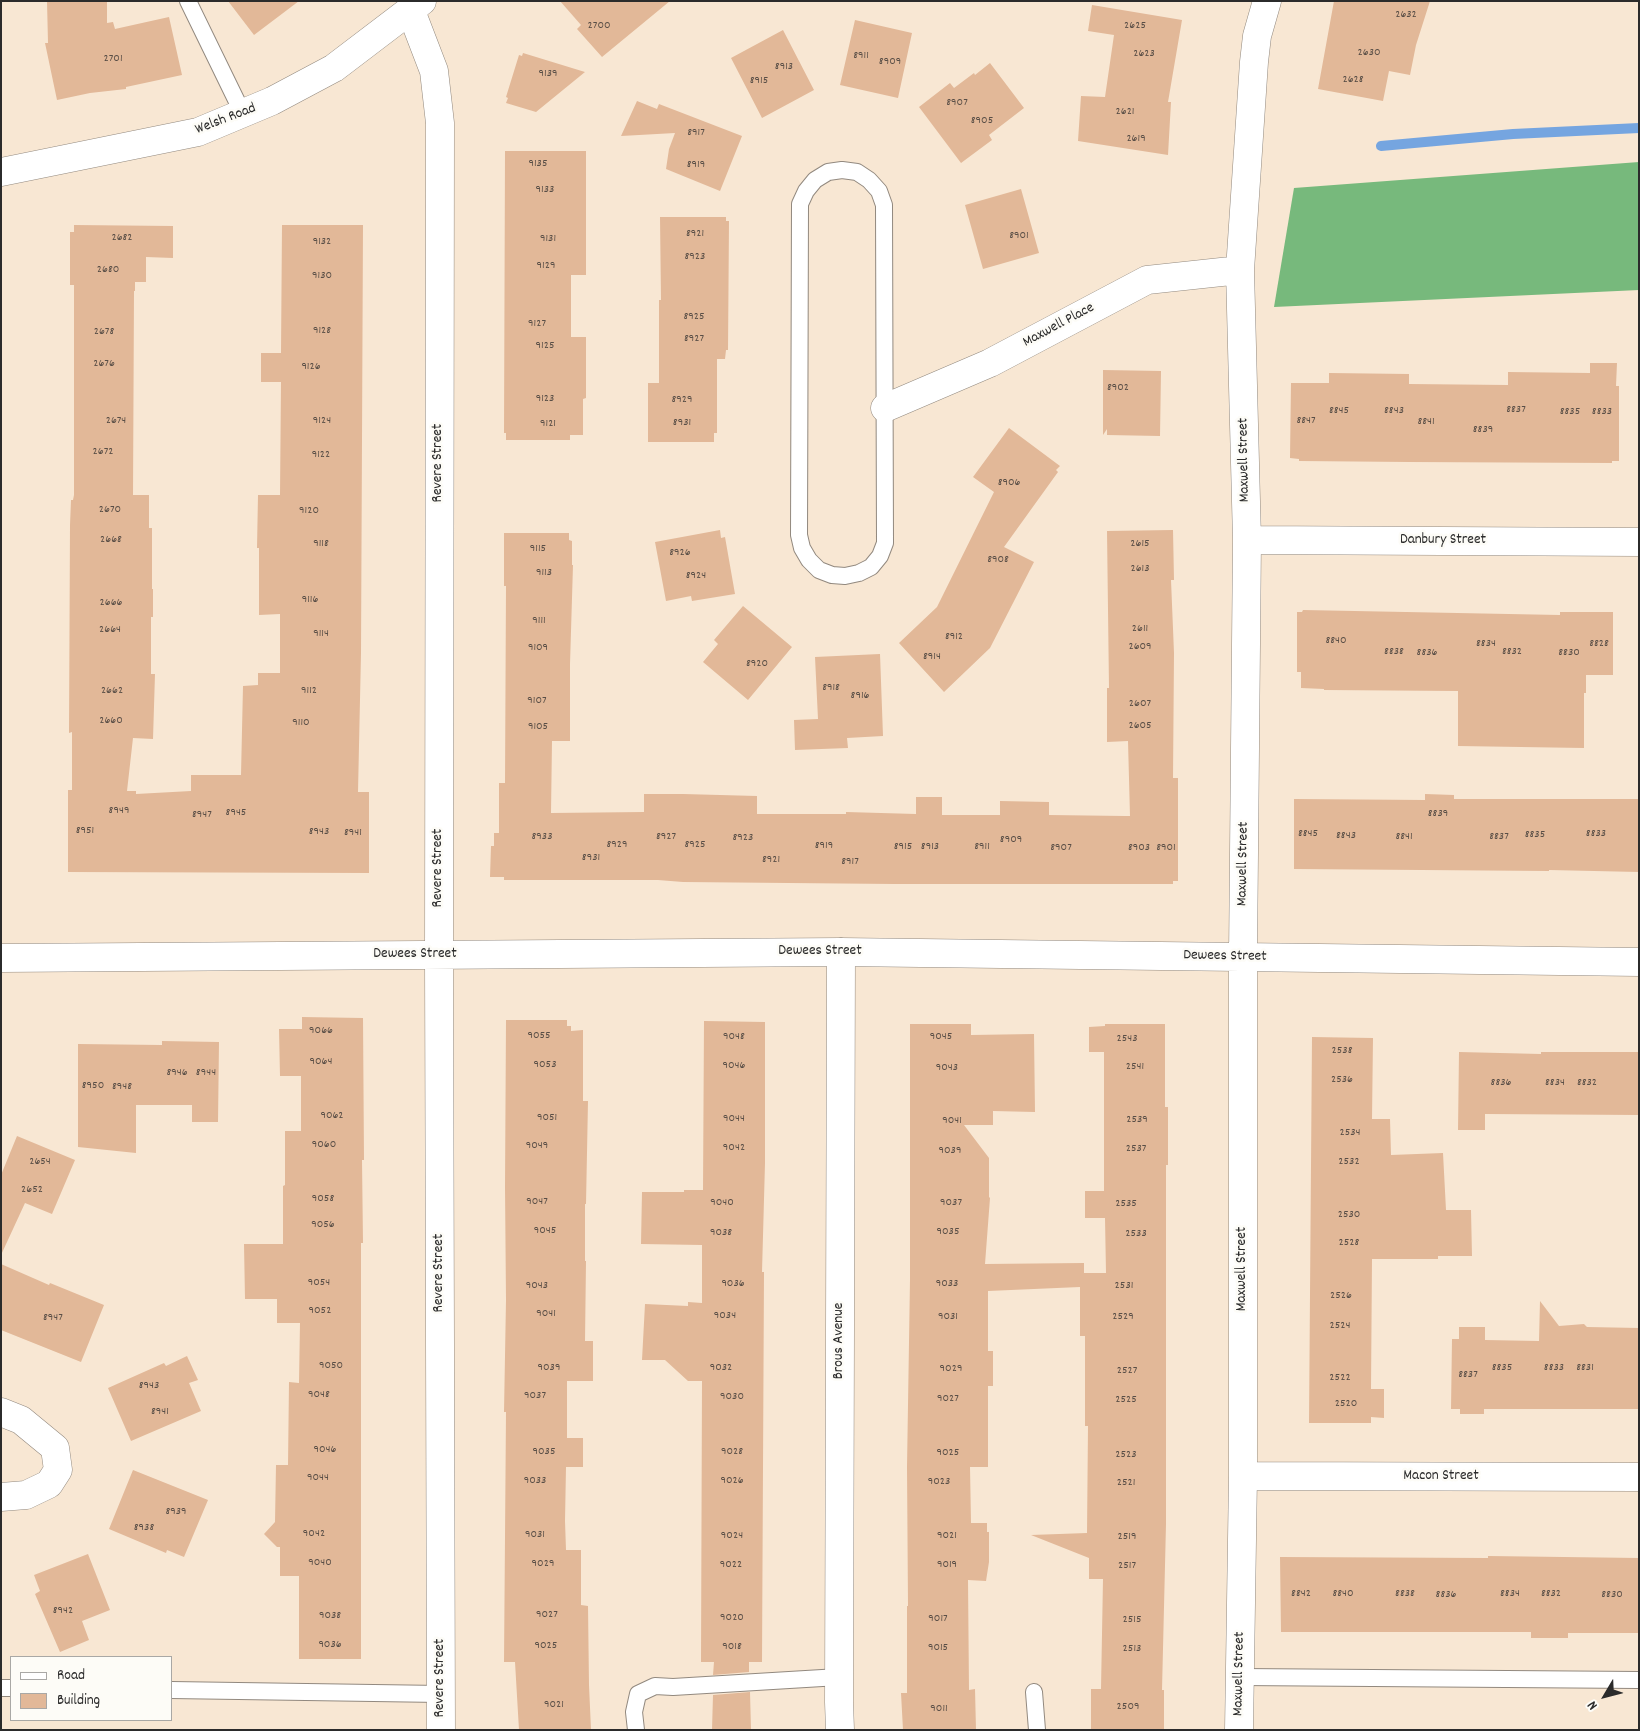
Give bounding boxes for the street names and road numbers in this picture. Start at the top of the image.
street label: Welsh Road [193,100,259,140]
street label: Maxwell Place [1020,300,1098,352]
street label: Maxwell Street [1235,418,1255,502]
street label: Revere Street [430,424,448,502]
street label: Danbury Street [1400,532,1486,550]
street label: Maxwell Street [1234,822,1254,906]
street label: Revere Street [430,829,448,907]
street label: Dewees Street [778,943,862,961]
street label: Dewees Street [373,946,457,964]
street label: Dewees Street [1183,947,1267,967]
street label: Maxwell Street [1234,1227,1252,1311]
street label: Revere Street [431,1234,449,1312]
street label: Brous Avenue [831,1303,849,1379]
street label: Macon Street [1403,1468,1479,1486]
street label: Maxwell Street [1230,1632,1250,1716]
street label: Revere Street [432,1639,450,1717]

